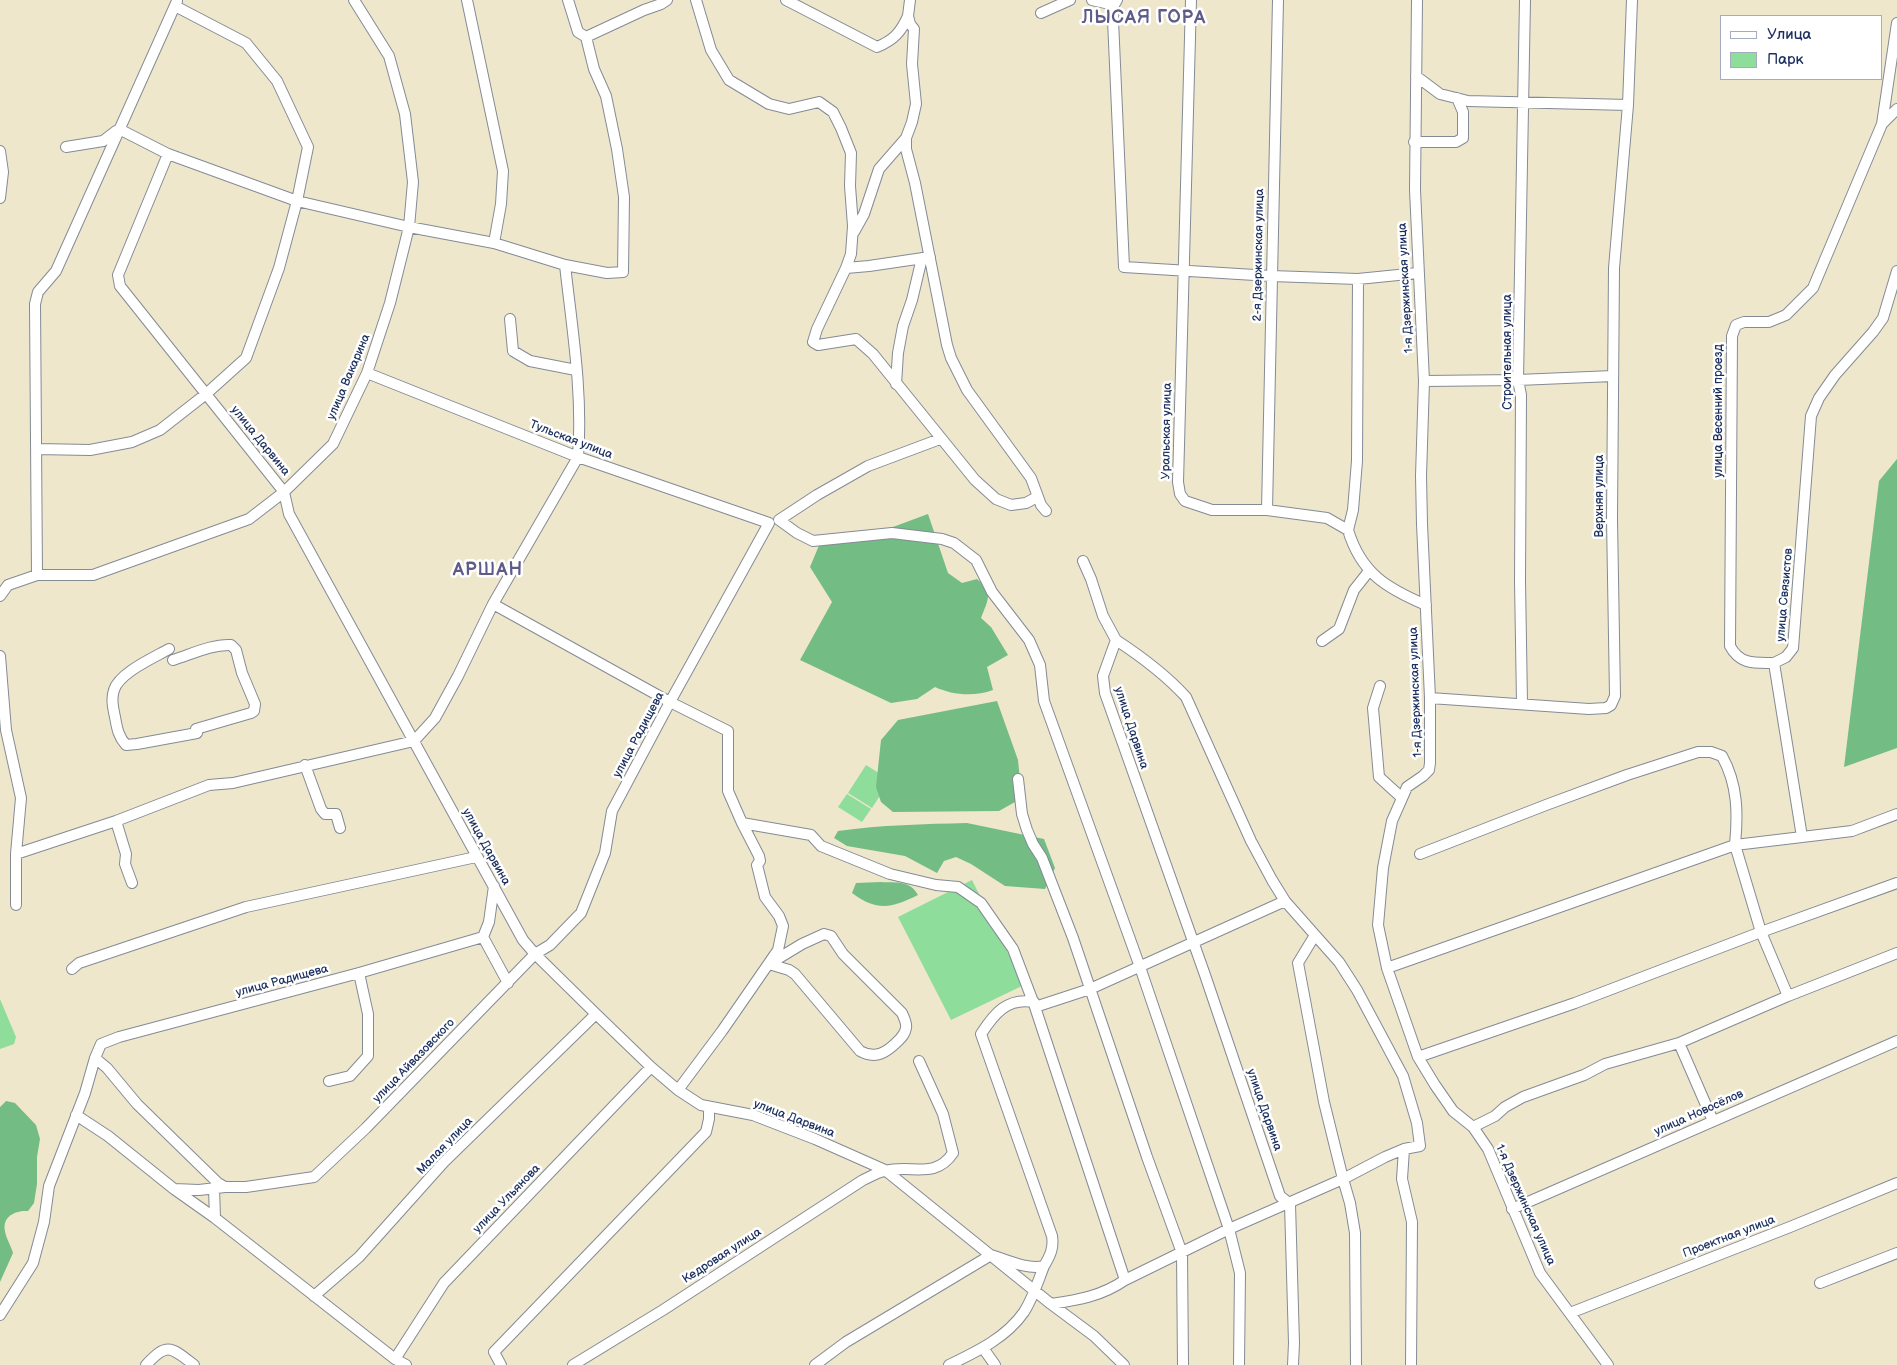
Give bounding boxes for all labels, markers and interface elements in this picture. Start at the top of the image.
district label: ЛЫСАЯ ГОРА [1080,7,1208,29]
legend [1720,15,1882,80]
text: Улица [1767,25,1811,44]
text: Парк [1767,50,1804,69]
street label: 2-я Дзержинская улица [1251,188,1267,322]
street label: 1-я Дзержинская улица [1395,222,1417,354]
street label: Строительная улица [1501,294,1515,410]
street label: улица Вакарина [324,332,374,422]
street label: улица Весенний проезд [1712,344,1726,478]
street label: Уральская улица [1159,383,1175,479]
street label: улица Дарвина [227,403,293,479]
street label: Тульская улица [528,418,614,462]
street label: Верхняя улица [1593,455,1607,537]
street label: улица Связистов [1774,548,1796,642]
district label: АРШАН [452,559,524,581]
street label: 1-я Дзержинская улица [1407,627,1425,757]
street label: улица Дарвина [1111,685,1151,771]
street label: улица Радищева [610,690,668,780]
street label: улица Дарвина [459,806,513,888]
street label: улица Радищева [234,962,330,1000]
street label: улица Айвазовского [370,1016,458,1106]
street label: улица Дарвина [1243,1067,1285,1153]
street label: улица Новосёлов [1652,1087,1746,1139]
street label: улица Дарвина [751,1097,837,1141]
street label: Малая улица [414,1114,476,1178]
street label: 1-я Дзержинская улица [1492,1142,1558,1268]
street label: улица Ульянова [471,1162,543,1236]
street label: Проектная улица [1681,1213,1777,1261]
street label: Кедровая улица [680,1225,764,1287]

